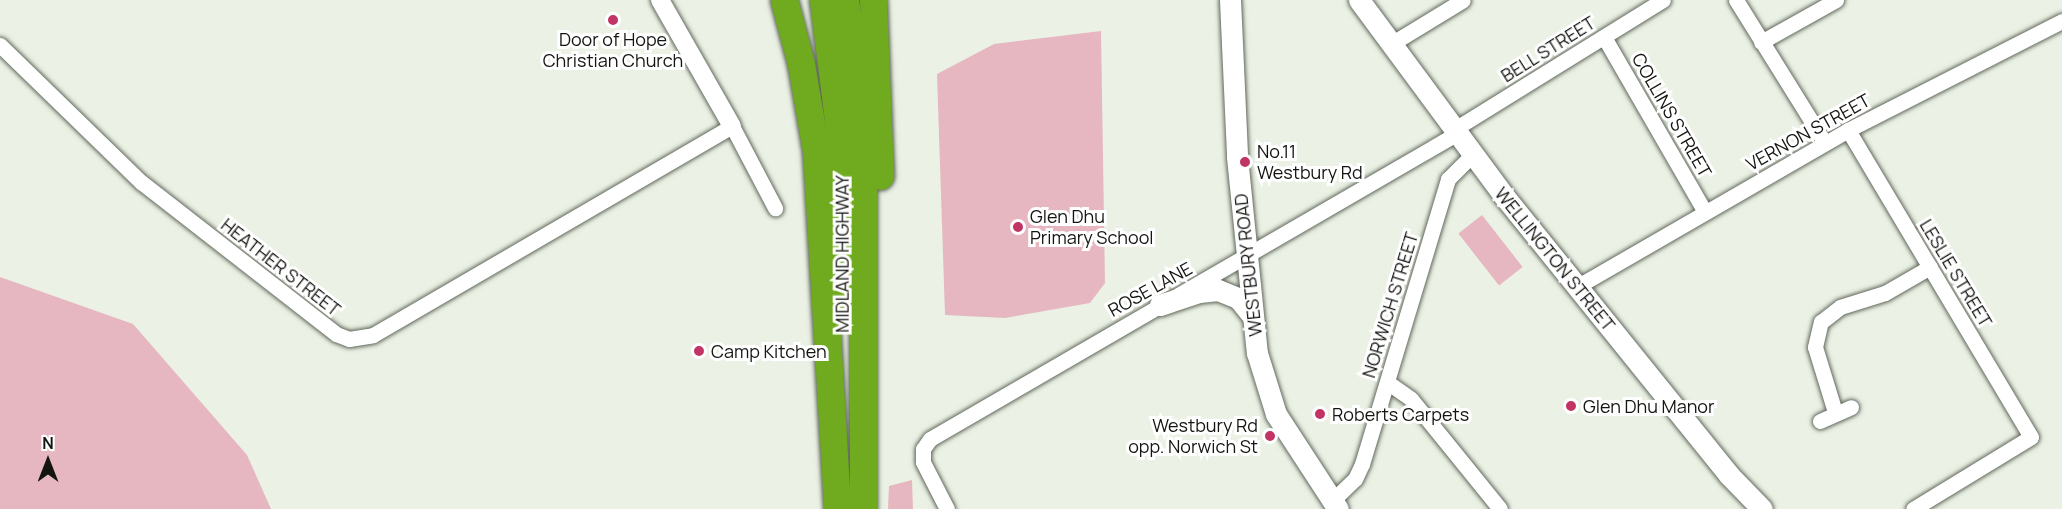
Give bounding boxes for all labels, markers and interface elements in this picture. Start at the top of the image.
street label: BELL STREET [1497,11,1599,87]
marker: Door of Hope Christian Church [606,13,620,27]
place label: Door of Hope Christian Church [543,29,683,72]
street label: COLLINS STREET [1628,49,1716,181]
street label: VERNON STREET [1742,89,1874,175]
place label: No.11 Westbury Rd [1257,141,1363,184]
marker: No.11 Westbury Rd [1238,155,1252,169]
street label: MIDLAND HIGHWAY [831,175,853,333]
street label: WELLINGTON STREET [1490,183,1620,335]
street label: WESTBURY ROAD [1230,192,1266,338]
place label: Glen Dhu Primary School [1030,206,1154,248]
street label: HEATHER STREET [217,214,345,320]
street label: LESLIE STREET [1915,215,1997,331]
marker: Glen Dhu Primary School [1011,220,1025,234]
street label: NORWICH STREET [1358,230,1422,380]
street label: ROSE LANE [1104,257,1196,321]
place label: Camp Kitchen [711,340,827,362]
marker: Camp Kitchen [692,344,706,358]
place label: Glen Dhu Manor [1583,395,1714,417]
marker: Glen Dhu Manor [1564,399,1578,413]
place label: Roberts Carpets [1332,403,1469,425]
marker: Roberts Carpets [1313,407,1327,421]
place label: Westbury Rd opp. Norwich St [1128,415,1258,458]
marker: Westbury Rd opp. Norwich St [1263,429,1277,443]
north arrow [18,431,78,491]
text: N [42,432,54,454]

